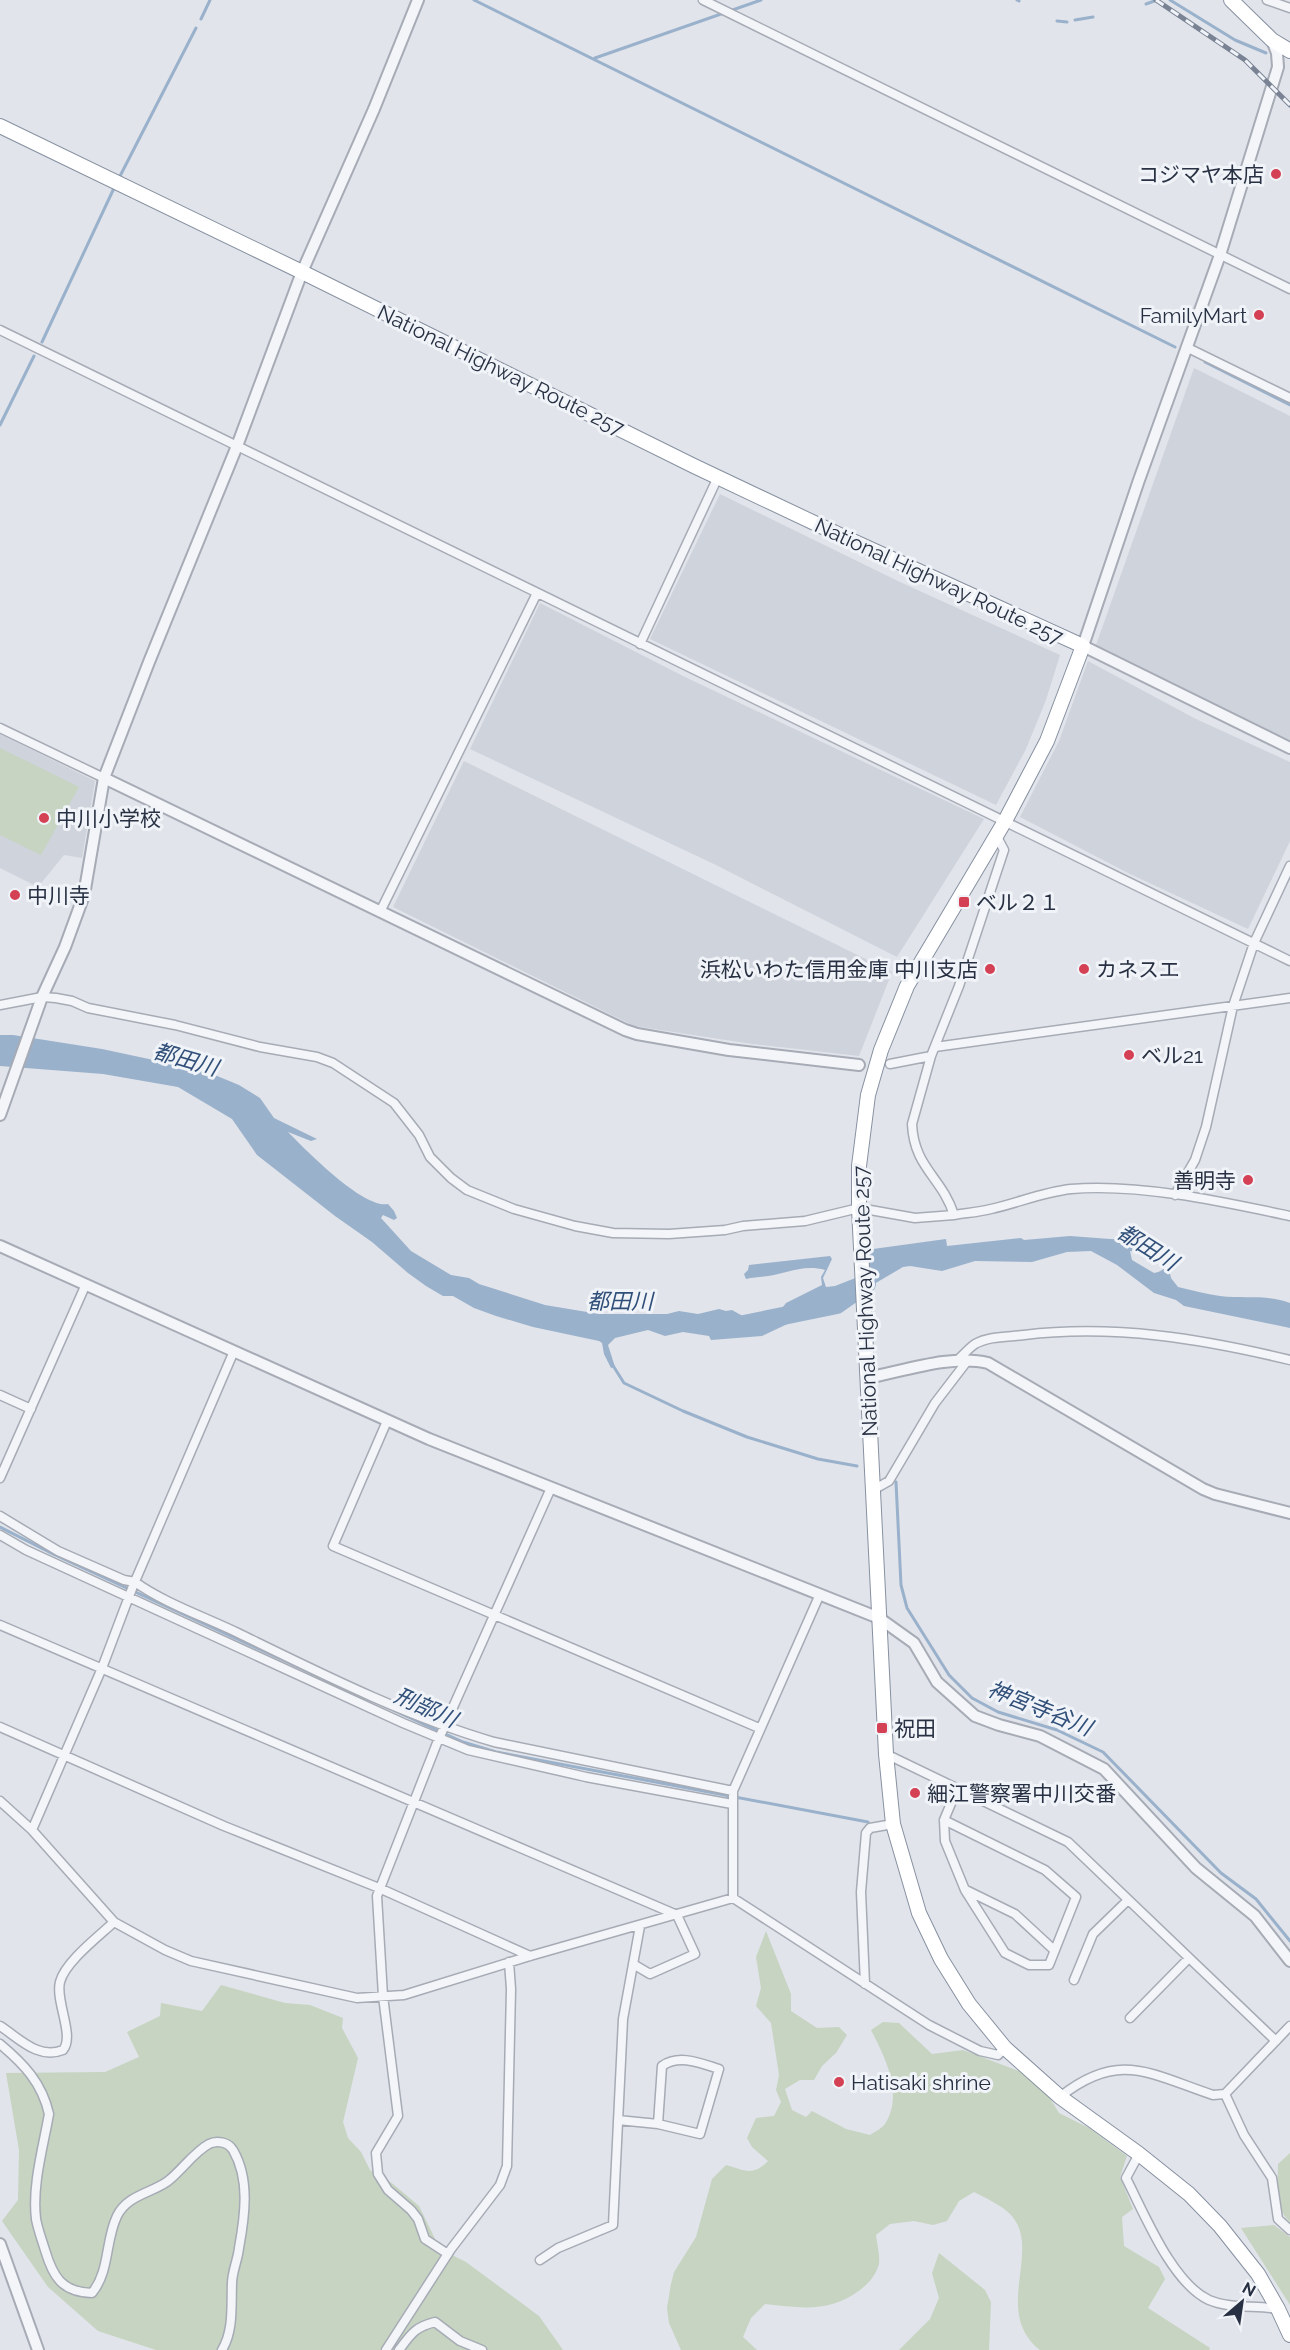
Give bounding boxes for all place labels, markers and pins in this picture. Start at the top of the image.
place label: コジマヤ本店 [1138,162,1264,187]
marker: コジマヤ本店 [1269,167,1283,181]
place label: FamilyMart [1140,303,1247,328]
marker: FamilyMart [1252,308,1266,322]
place label: 中川小学校 [56,806,161,831]
marker: 中川小学校 [37,811,51,825]
place label: 中川寺 [27,883,90,908]
marker: 中川寺 [8,888,22,902]
place label: ベル２１ [976,890,1060,915]
marker: ベル２１ [957,895,971,909]
place label: 浜松いわた信用金庫 中川支店 [700,957,978,982]
place label: カネスエ [1096,957,1180,982]
marker: 浜松いわた信用金庫 中川支店 [983,962,997,976]
marker: カネスエ [1077,962,1091,976]
place label: ベル21 [1141,1043,1203,1068]
marker: ベル21 [1122,1048,1136,1062]
place label: 善明寺 [1173,1168,1236,1193]
marker: 善明寺 [1241,1173,1255,1187]
place label: 祝田 [894,1716,936,1741]
marker: 祝田 [875,1721,889,1735]
place label: 細江警察署中川交番 [927,1781,1116,1806]
marker: 細江警察署中川交番 [908,1786,922,1800]
place label: Hatisaki shrine [851,2070,991,2095]
marker: Hatisaki shrine [832,2075,846,2089]

